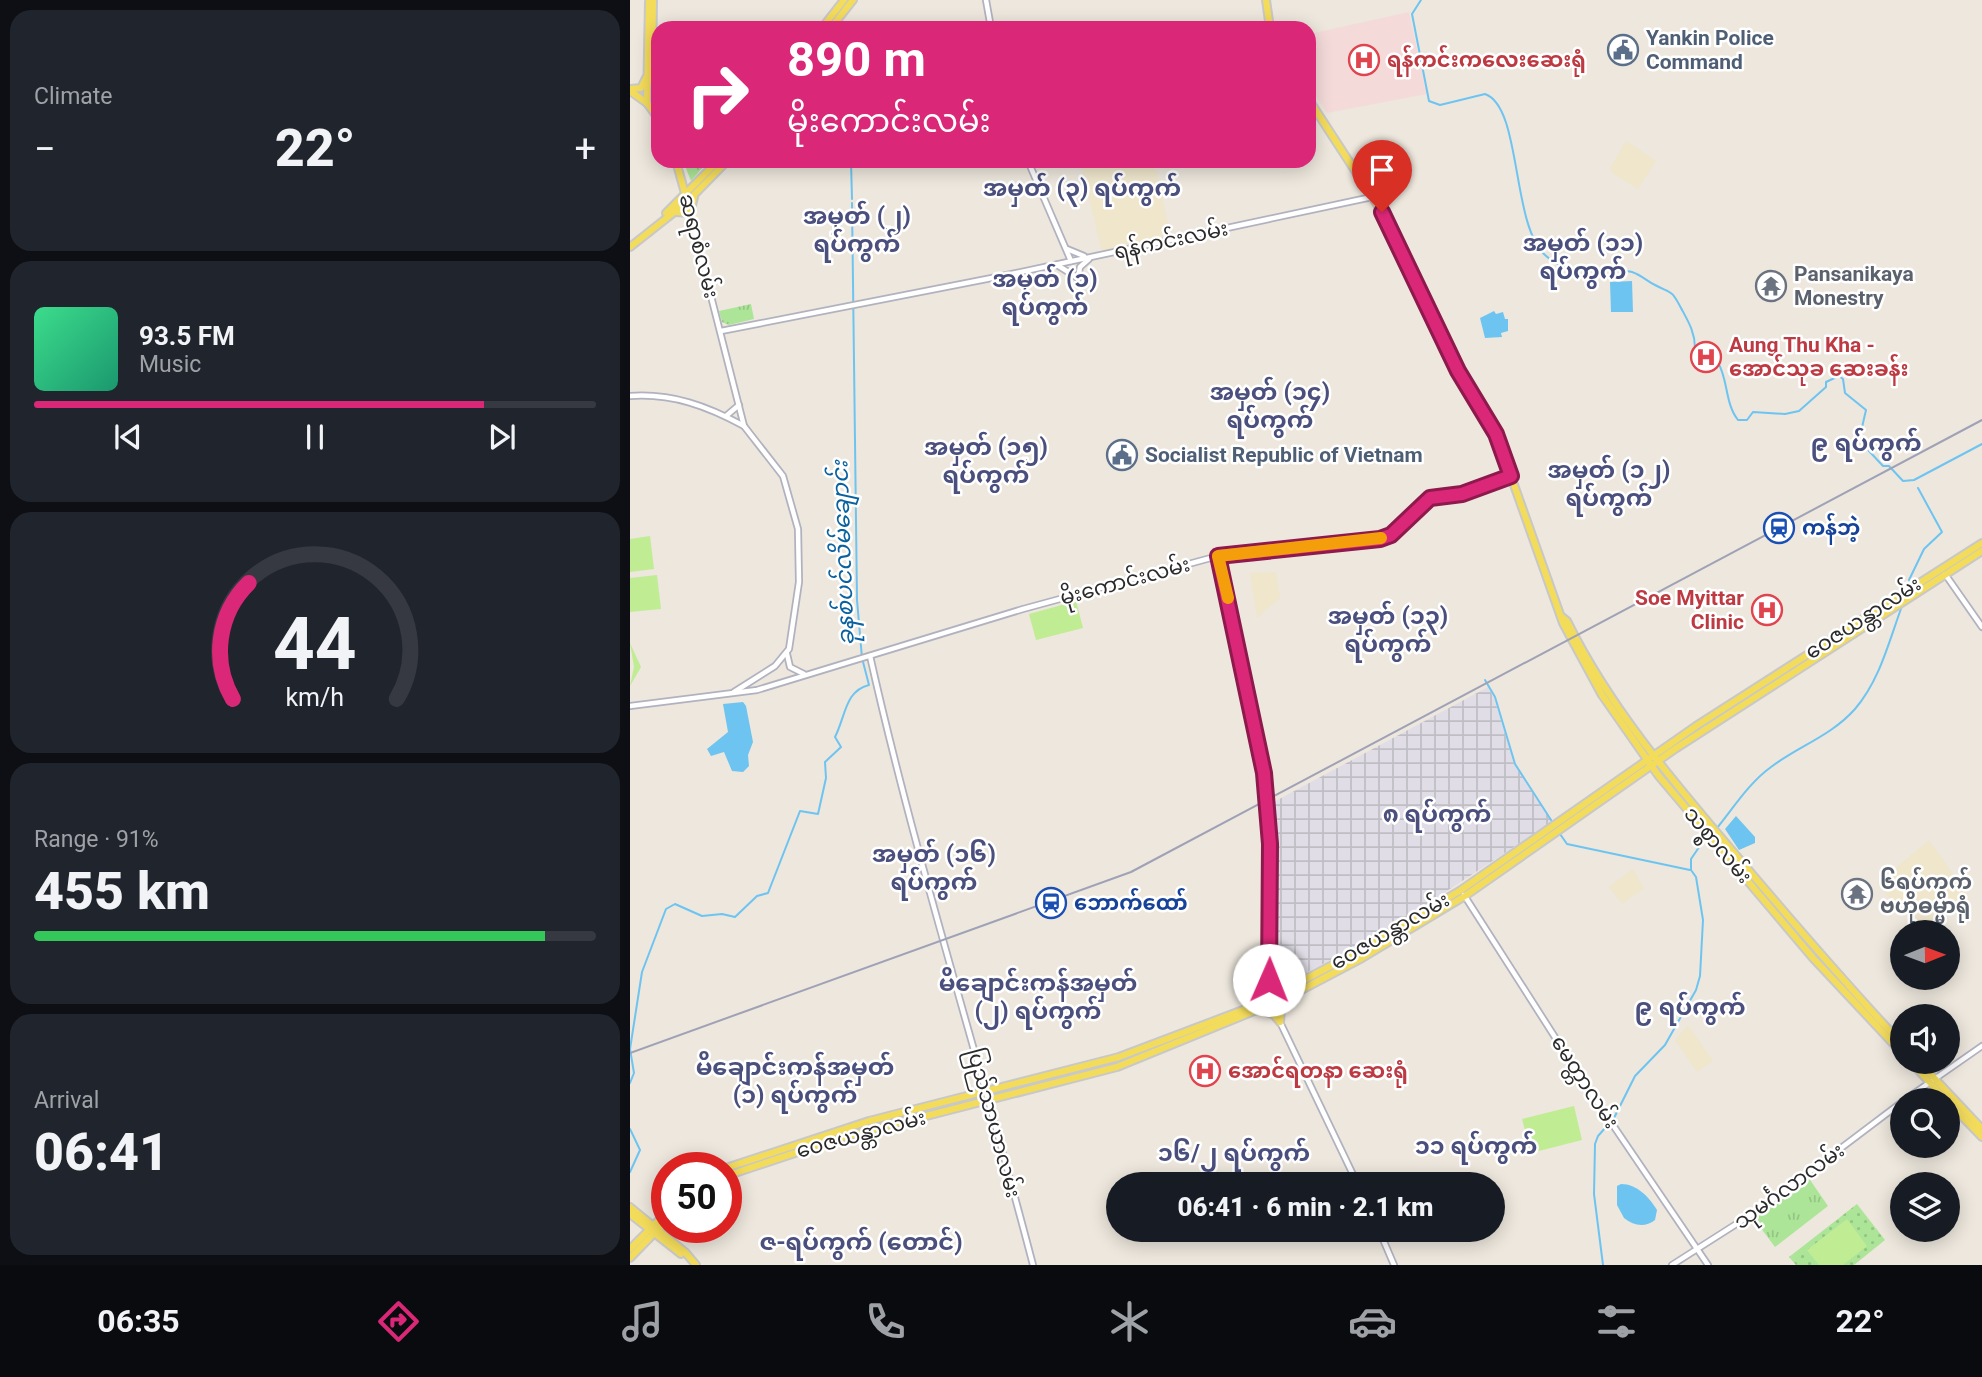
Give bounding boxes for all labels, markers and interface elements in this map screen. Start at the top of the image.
place label: Yankin Police Command [1646,26,1774,74]
text: 890 m [787,31,926,88]
public building icon: Yankin Police Command [1606,33,1640,67]
hospital icon: ရန်ကင်းကလေးဆေးရုံ [1347,43,1381,77]
place label: ရန်ကင်းကလေးဆေးရုံ [1387,44,1586,77]
icon: right [672,49,763,140]
text: Climate [34,83,113,110]
text: မိုးကောင်းလမ်း [787,102,991,140]
text: 22° [275,118,355,179]
text: − [34,127,56,171]
text: + [574,127,596,171]
pin [1352,140,1412,212]
icon: arrive [1363,151,1401,189]
district label: အမှတ် (၃) ရပ်ကွက် [983,172,1181,207]
street label: ဆရာစံလမ်း [670,190,727,302]
district label: အမှတ် (၂) ရပ်ကွက် [803,200,911,263]
street label: ရန်ကင်းလမ်း [1111,212,1231,269]
district label: အမှတ် (၁၁) ရပ်ကွက် [1523,227,1643,290]
place label: Pansanikaya Monestry [1794,262,1914,310]
district label: အမှတ် (၁) ရပ်ကွက် [992,263,1098,326]
temple icon: Pansanikaya Monestry [1754,269,1788,303]
text: 93.5 FM [139,321,235,351]
place label: Aung Thu Kha - အောင်သုခ ဆေးခန်း [1729,333,1908,386]
hospital icon: Aung Thu Kha - အောင်သုခ ဆေးခန်း [1689,340,1723,374]
text: Music [139,351,201,378]
district label: အမှတ် (၁၄) ရပ်ကွက် [1210,376,1330,439]
icon: previous [109,418,147,456]
icon: pause [296,418,334,456]
icon: next [483,418,521,456]
district label: ၉ ရပ်ကွက် [1810,427,1922,462]
district label: အမှတ် (၁၅) ရပ်ကွက် [924,431,1048,494]
public building icon: Socialist Republic of Vietnam [1105,438,1139,472]
place label: Socialist Republic of Vietnam [1145,443,1423,467]
district label: အမှတ် (၁၂) ရပ်ကွက် [1548,454,1670,517]
water label: ခုနစ်ပင်လိမ်ချောင်း [823,458,865,646]
station icon: ကန်ဘဲ့ [1762,511,1796,545]
place label: ကန်ဘဲ့ [1802,512,1860,545]
street label: မိုးကောင်းလမ်း [1056,548,1194,615]
street label: ဝေဇယန္တာလမ်း [1798,568,1928,668]
place label: Soe Myittar Clinic [1635,586,1744,634]
hospital icon: Soe Myittar Clinic [1750,593,1784,627]
district label: အမှတ် (၁၃) ရပ်ကွက် [1328,600,1448,663]
text: 44 [273,601,357,687]
text: km/h [286,682,344,711]
district label: ၈ ရပ်ကွက် [1383,798,1491,833]
street label: သစ္စာလမ်း [1675,799,1760,892]
text: Range · 91% [34,826,159,853]
district label: အမှတ် (၁၆) ရပ်ကွက် [872,838,996,901]
text: 455 km [34,861,210,922]
place label: ၆ရပ်ကွက် ဗဟိုဓမ္မာရုံ [1880,866,1972,924]
temple icon: ၆ရပ်ကွက် ဗဟိုဓမ္မာရုံ [1840,877,1874,911]
street label: ဝေဇယန္တာလမ်း [1324,884,1456,979]
station icon: ဘောက်ထော် [1034,886,1068,920]
place label: ဘောက်ထော် [1074,887,1188,915]
north arrow [1890,920,1960,990]
map controls [1890,920,1960,1242]
position arrow [1232,943,1306,1017]
district label: မိချောင်းကန်အမှတ် (၂) ရပ်ကွက် [939,967,1137,1030]
district label: ၉ ရပ်ကွက် [1634,991,1746,1026]
button: sound [1890,1004,1960,1074]
street label: မေတ္တာလမ်း [1542,1029,1627,1135]
street label: ပြည်သာယာလမ်း [958,1045,1029,1202]
district label: မိချောင်းကန်အမှတ် (၁) ရပ်ကွက် [696,1051,894,1114]
hospital icon: အောင်ရတနာ ဆေးရုံ [1188,1054,1222,1088]
place label: အောင်ရတနာ ဆေးရုံ [1228,1055,1408,1088]
text: Arrival [34,1087,99,1114]
button: search [1890,1088,1960,1158]
street label: ဝေဇယန္တာလမ်း [793,1101,930,1168]
text: 06:41 [34,1122,169,1183]
district label: ၁၁ ရပ်ကွက် [1415,1130,1537,1165]
street label: သုမင်္ဂလာလမ်း [1727,1135,1852,1238]
district label: ၁၆/၂ ရပ်ကွက် [1158,1137,1310,1172]
speed limit sign: 50 [651,1152,742,1243]
button: layers [1890,1172,1960,1242]
text: 06:41 · 6 min · 2.1 km [1178,1192,1433,1222]
district label: ဇ-ရပ်ကွက် (တောင်) [759,1226,963,1261]
icon: directions [374,1297,423,1346]
icon: music [618,1297,667,1346]
icon: phone [861,1297,910,1346]
icon: climate [1105,1297,1154,1346]
icon: car [1348,1297,1397,1346]
icon: filters [1592,1297,1641,1346]
text: 06:35 [97,1302,180,1340]
text: 22° [1835,1302,1885,1340]

